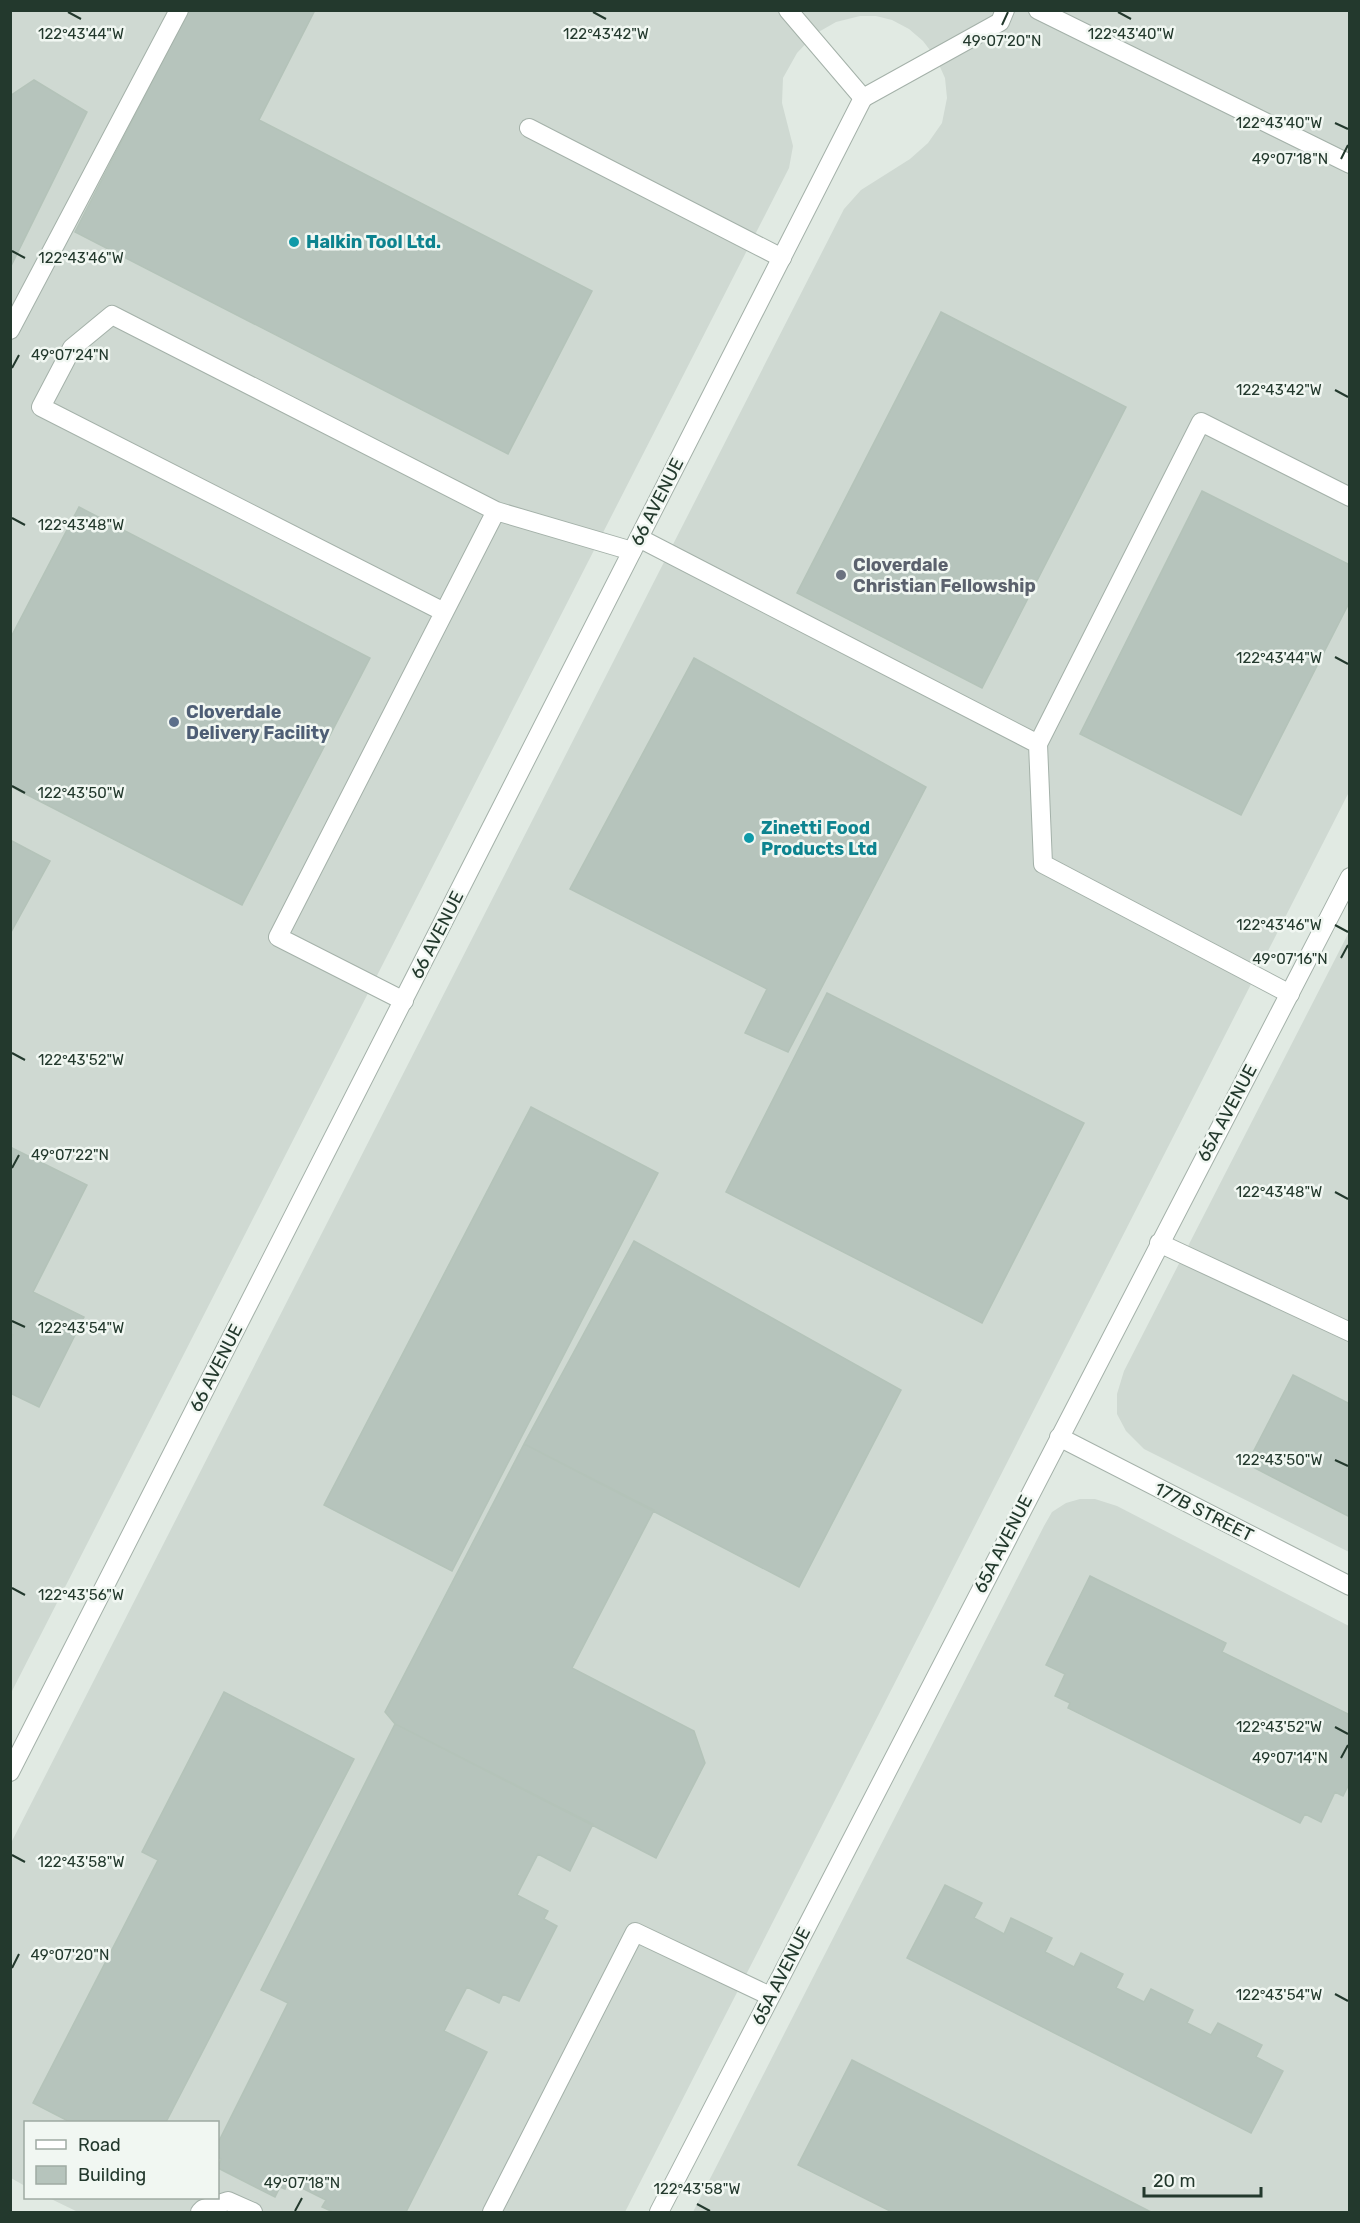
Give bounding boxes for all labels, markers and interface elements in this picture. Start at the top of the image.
text: 122°43'44"W [38,25,124,43]
text: 122°43'42"W [563,25,649,43]
text: 122°43'40"W [1088,25,1174,43]
text: 49°07'20"N [963,32,1041,50]
text: 122°43'40"W [1236,114,1322,132]
text: 49°07'18"N [1252,150,1328,168]
place label: Halkin Tool Ltd. [306,231,441,253]
marker: Halkin Tool Ltd. [287,235,301,249]
text: 122°43'46"W [38,249,124,267]
text: 49°07'24"N [31,346,109,364]
text: 122°43'42"W [1236,381,1322,399]
street label: 66 AVENUE [626,454,688,550]
text: 122°43'48"W [38,516,124,534]
place label: Cloverdale Christian Fellowship [853,554,1036,597]
marker: Cloverdale Christian Fellowship [834,568,848,582]
text: 122°43'44"W [1236,649,1322,667]
place label: Cloverdale Delivery Facility [186,701,330,744]
marker: Cloverdale Delivery Facility [167,715,181,729]
text: 122°43'50"W [38,784,124,802]
place label: Zinetti Food Products Ltd [761,817,877,860]
marker: Zinetti Food Products Ltd [742,831,756,845]
street label: 66 AVENUE [406,887,468,983]
text: 122°43'46"W [1236,916,1322,934]
text: 49°07'16"N [1252,950,1328,968]
text: 122°43'52"W [38,1051,124,1069]
street label: 65A AVENUE [1192,1061,1262,1165]
text: 49°07'22"N [31,1146,109,1164]
text: 122°43'48"W [1236,1183,1322,1201]
text: 122°43'54"W [38,1319,124,1337]
street label: 66 AVENUE [185,1320,247,1416]
text: 122°43'50"W [1236,1451,1322,1469]
street label: 177B STREET [1151,1478,1257,1546]
street label: 65A AVENUE [969,1491,1037,1597]
text: 122°43'56"W [38,1586,124,1604]
text: 122°43'52"W [1236,1718,1322,1736]
text: 49°07'14"N [1252,1749,1328,1767]
text: 122°43'58"W [38,1853,124,1871]
street label: 65A AVENUE [747,1923,815,2029]
text: 49°07'20"N [31,1946,109,1964]
text: 122°43'54"W [1236,1986,1322,2004]
legend [24,2121,219,2199]
text: Road [78,2134,121,2156]
scale bar [1144,2160,1261,2198]
text: Building [78,2164,146,2186]
text: 20 m [1153,2170,1195,2192]
text: 49°07'18"N [264,2174,340,2192]
text: 122°43'58"W [654,2180,740,2198]

